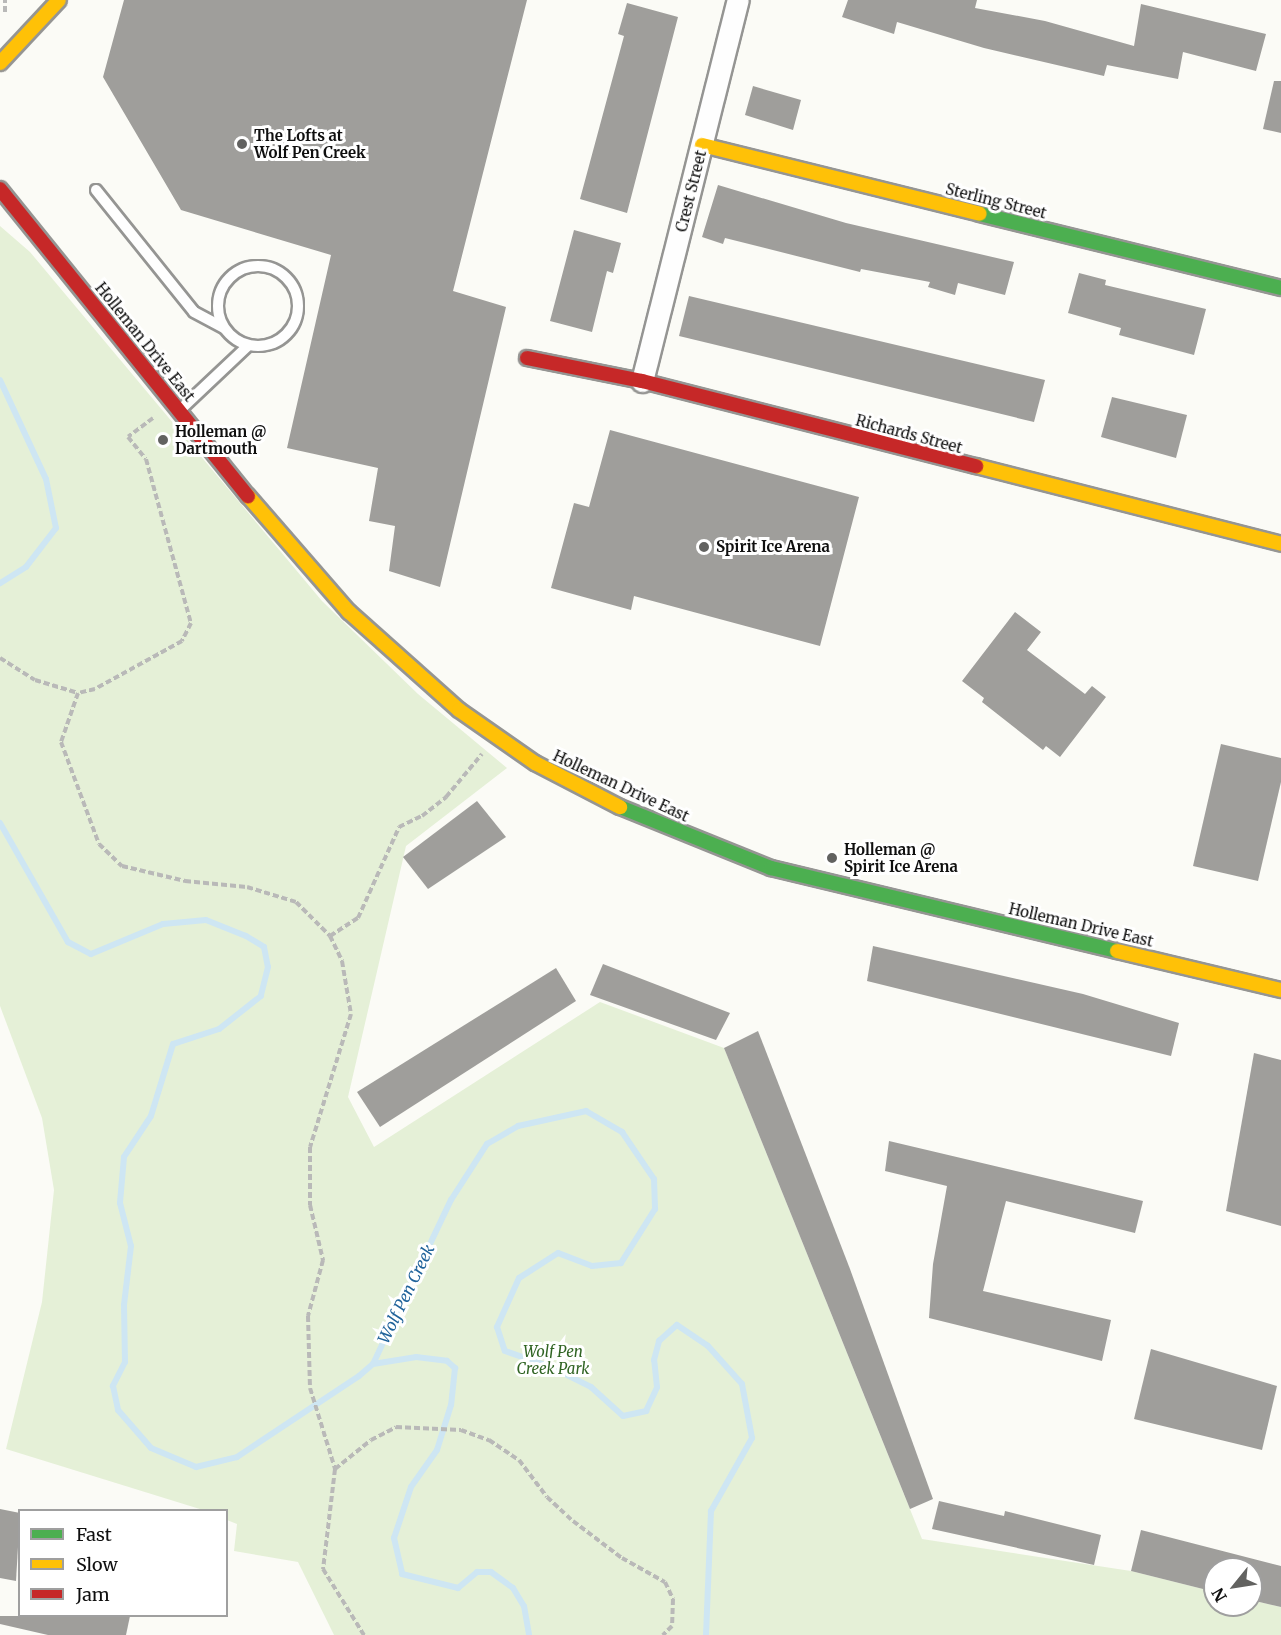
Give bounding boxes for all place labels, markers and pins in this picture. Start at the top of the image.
place label: The Lofts at Wolf Pen Creek [254,126,366,161]
marker: The Lofts at Wolf Pen Creek [235,137,249,151]
place label: Holleman @ Dartmouth [175,422,267,457]
marker: Holleman @ Dartmouth [156,433,170,447]
place label: Spirit Ice Arena [716,538,830,556]
marker: Spirit Ice Arena [697,540,711,554]
place label: Holleman @ Spirit Ice Arena [844,840,958,875]
marker: Holleman @ Spirit Ice Arena [825,851,839,865]

